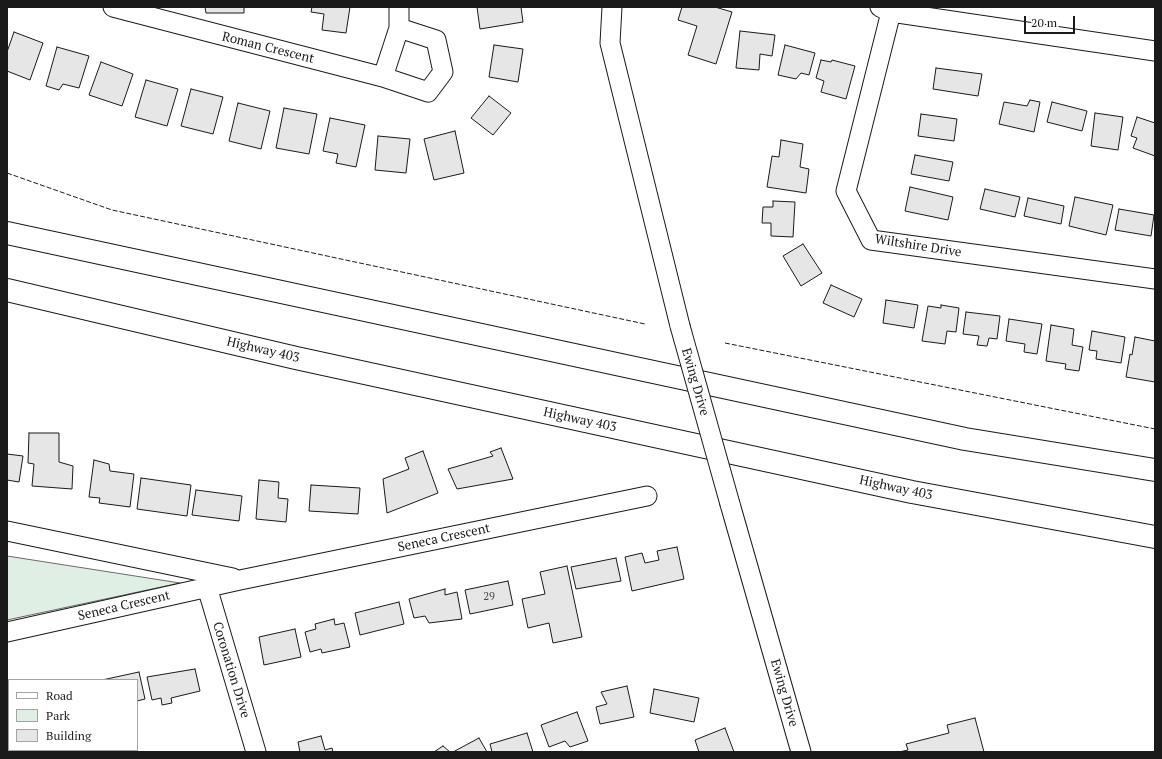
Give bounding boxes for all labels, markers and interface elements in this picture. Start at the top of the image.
scale bar [1026,8,1077,34]
text: 20 m [1031,15,1057,30]
street label: Roman Crescent [220,29,316,67]
street label: Wiltshire Drive [873,231,963,261]
street label: Highway 403 [225,334,301,366]
street label: Ewing Drive [678,346,712,418]
street label: Highway 403 [542,405,618,435]
street label: Highway 403 [858,473,934,503]
street label: Seneca Crescent [396,521,492,555]
street label: Seneca Crescent [76,588,172,624]
house number: 29 [483,590,495,604]
street label: Coronation Drive [209,620,253,720]
street label: Ewing Drive [767,657,801,729]
legend [8,679,138,751]
text: Road [46,688,73,703]
text: Park [46,708,70,723]
text: Building [46,728,91,743]

